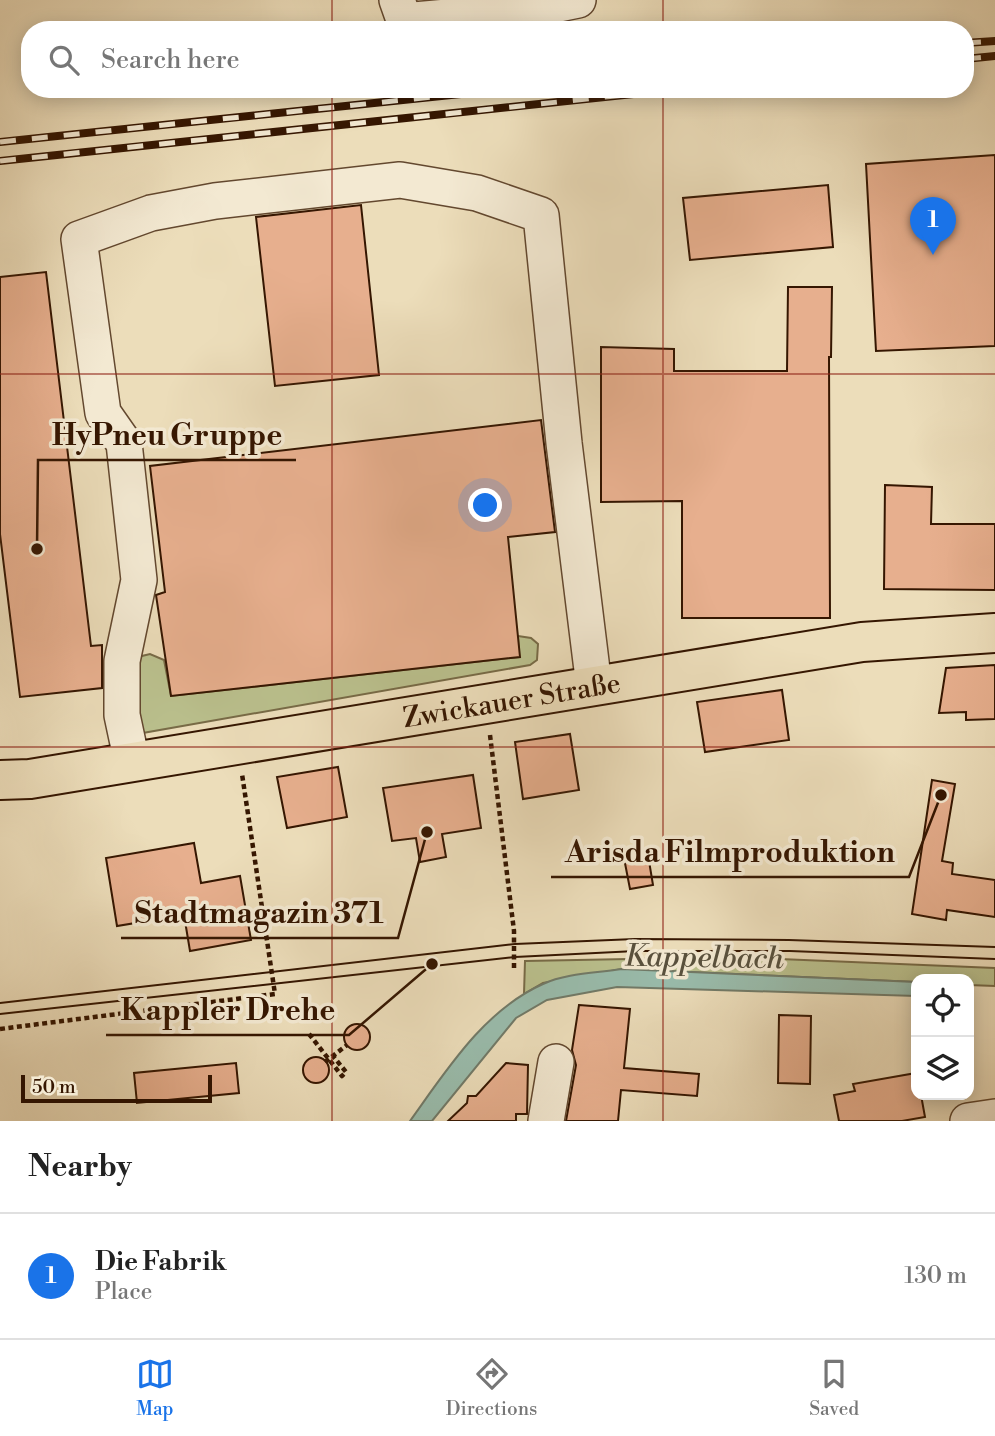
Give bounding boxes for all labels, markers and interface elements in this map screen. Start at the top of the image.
search box [21,21,974,98]
icon: search [45,41,83,79]
text: Search here [101,44,240,76]
pin: 1 [910,197,956,255]
callout: HyPneu Gruppe [38,409,296,460]
text: HyPneu Gruppe [52,417,282,455]
your location [468,488,502,522]
street label: Zwickauer Straße [400,666,623,736]
callout: Arisda Filmproduktion [551,826,909,877]
text: Arisda Filmproduktion [564,834,896,872]
callout: Stadtmagazin 371 [121,887,398,938]
text: Stadtmagazin 371 [134,895,384,933]
water label: Kappelbach [624,938,784,978]
map controls [911,974,974,1100]
button: locate [911,974,974,1037]
callout: Kappler Drehe [106,984,349,1035]
text: Kappler Drehe [121,992,335,1030]
button: layers [911,1037,974,1100]
scale bar [21,1072,212,1104]
text: 50 m [32,1075,76,1099]
text: Nearby [28,1148,132,1186]
text: Die Fabrik [95,1246,227,1278]
text: 1 [45,1262,57,1290]
text: 130 m [904,1262,967,1290]
text: Place [95,1278,152,1306]
tab: Map [136,1355,174,1421]
tab: Directions [446,1355,537,1421]
tab: Saved [809,1355,859,1421]

